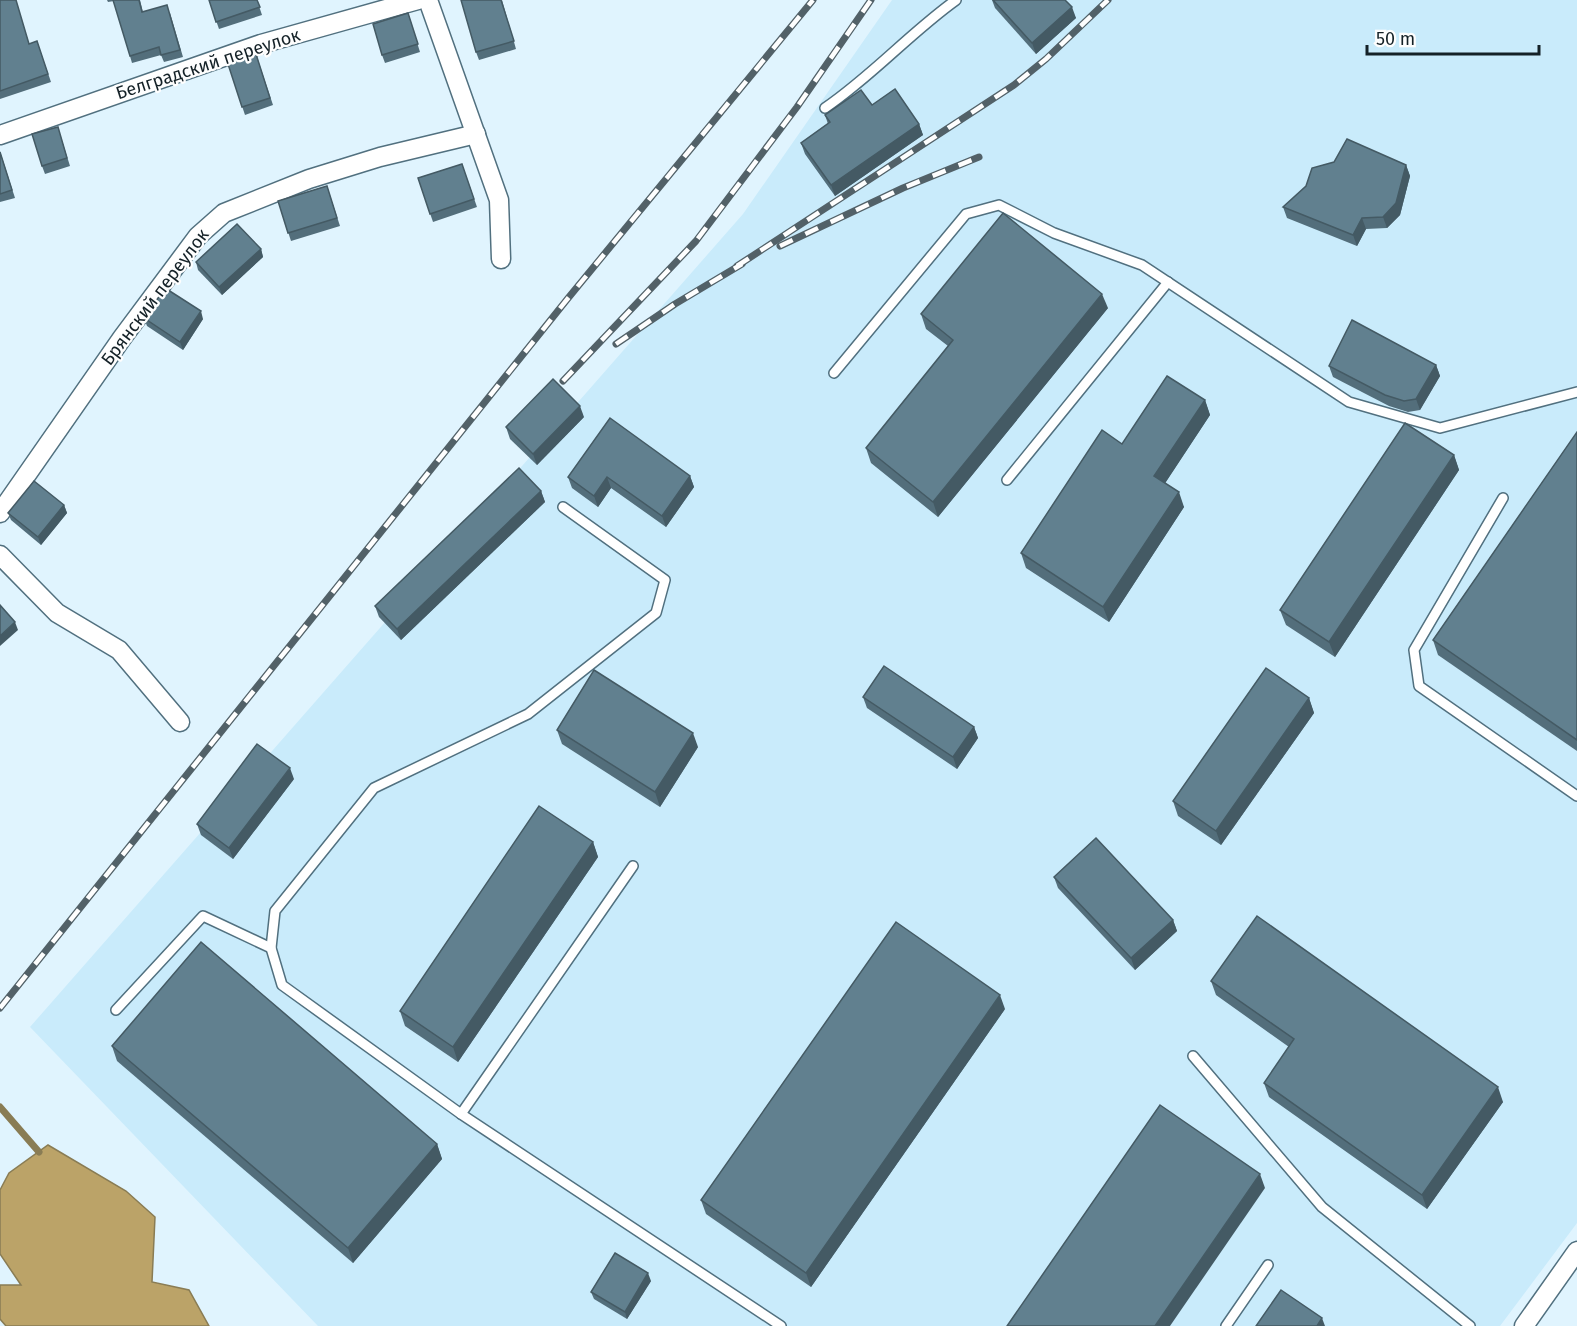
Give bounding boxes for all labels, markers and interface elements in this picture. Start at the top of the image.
scale bar [1367,18,1540,56]
street label: Белградский переулок [113,24,304,104]
text: 50 m [1376,28,1415,50]
street label: Брянский переулок [96,224,214,370]

